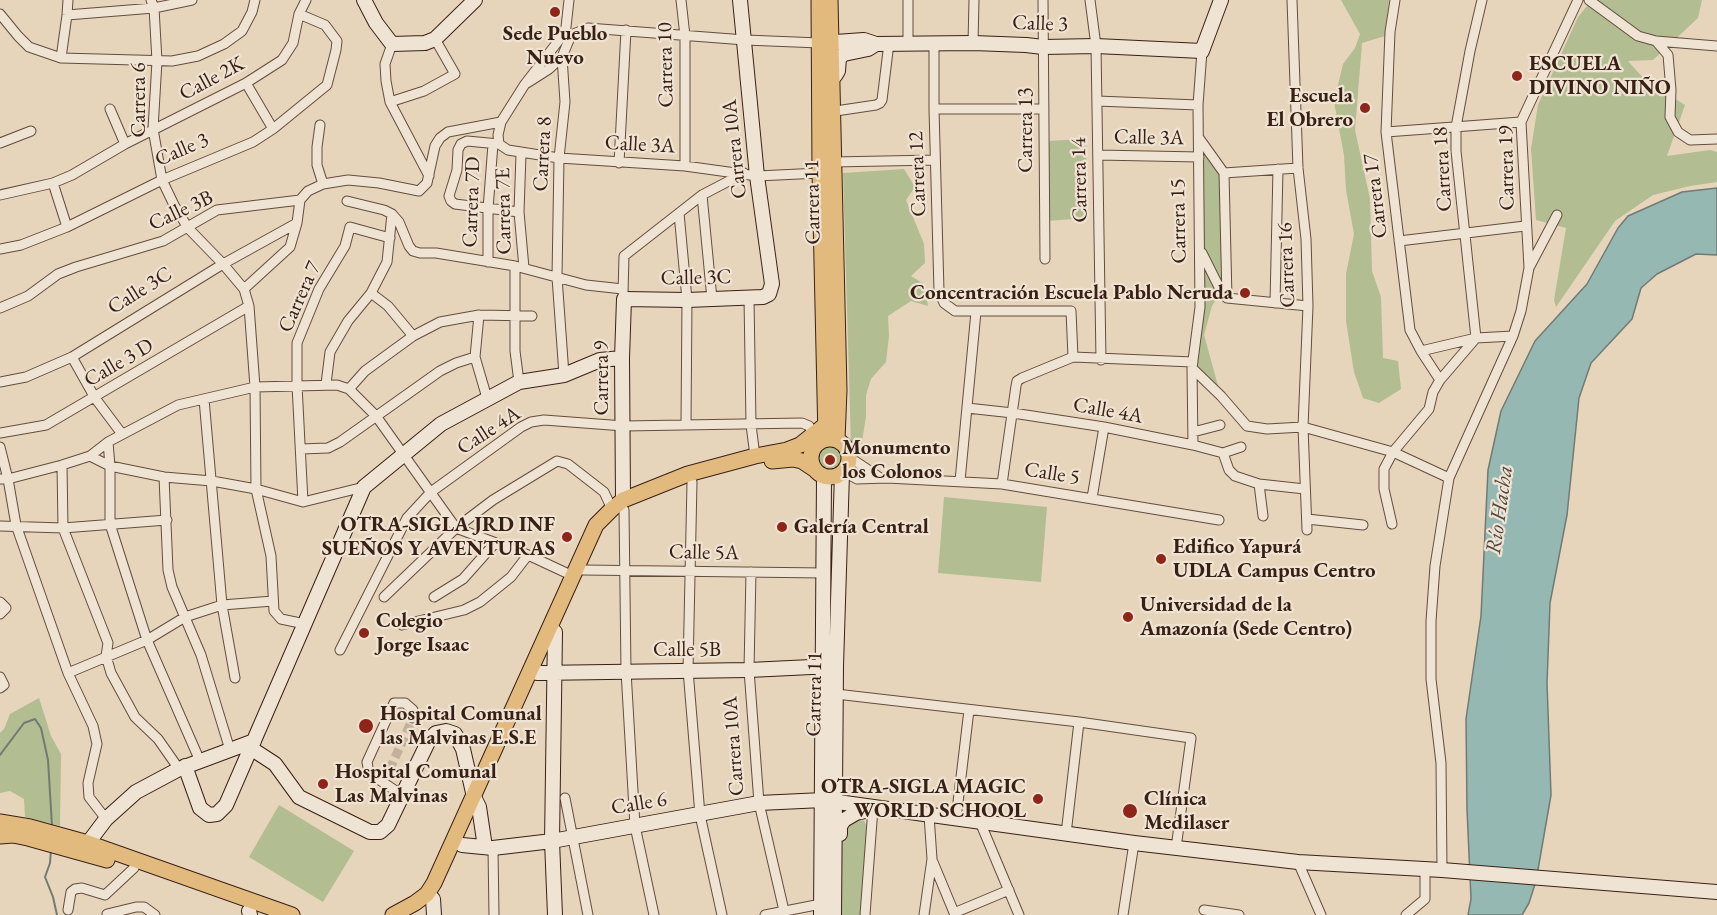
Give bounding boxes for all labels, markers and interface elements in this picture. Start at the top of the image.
marker: Sede Pueblo Nuevo [548,5,562,19]
street label: Calle 3 [1012,10,1068,38]
place label: Sede Pueblo Nuevo [503,21,607,71]
street label: Carrera 10 [653,22,679,108]
street label: Calle 2K [175,51,249,107]
place label: ESCUELA DIVINO NIÑO [1529,51,1671,101]
street label: Carrera 6 [126,62,152,138]
marker: ESCUELA DIVINO NIÑO [1510,69,1524,83]
place label: Escuela El Obrero [1266,83,1353,133]
street label: Carrera 13 [1013,87,1039,173]
street label: Carrera 10A [717,98,753,200]
marker: Escuela El Obrero [1358,101,1372,115]
street label: Carrera 8 [528,116,558,192]
street label: Calle 3A [1114,125,1184,151]
street label: Carrera 19 [1494,125,1520,211]
street label: Carrera 18 [1428,126,1458,212]
street label: Calle 3 [151,127,213,173]
street label: Calle 3A [604,131,676,159]
street label: Carrera 12 [904,131,932,217]
street label: Carrera 14 [1067,137,1093,223]
street label: Carrera 17 [1358,152,1394,240]
street label: Carrera 7D [458,156,486,248]
street label: Carrera 11 [800,159,826,245]
street label: Carrera 7E [491,167,517,255]
street label: Carrera 15 [1166,178,1192,264]
street label: Calle 3B [145,185,217,237]
street label: Carrera 16 [1273,222,1301,308]
street label: Carrera 7 [273,258,327,336]
street label: Calle 3C [103,262,177,320]
street label: Calle 3C [660,265,732,291]
place label: Concentración Escuela Pablo Neruda [910,280,1233,306]
marker: Concentración Escuela Pablo Neruda [1238,286,1252,300]
street label: Calle 3 D [80,333,158,393]
street label: Carrera 9 [589,340,615,416]
street label: Calle 4A [1071,392,1145,430]
street label: Calle 4A [453,401,525,461]
place label: Monumento los Colonos [842,435,951,485]
marker: Monumento los Colonos [823,453,837,467]
street label: Calle 5 [1022,457,1082,491]
water label: Río Hacha [1481,464,1519,556]
place label: OTRA-SIGLA JRD INF SUEÑOS Y AVENTURAS [322,512,555,562]
place label: Galería Central [794,514,929,540]
marker: Galería Central [775,520,789,534]
marker: OTRA-SIGLA JRD INF SUEÑOS Y AVENTURAS [560,530,574,544]
place label: Edifico Yapurá UDLA Campus Centro [1173,534,1376,584]
street label: Calle 5A [669,540,739,566]
marker: Edifico Yapurá UDLA Campus Centro [1154,552,1168,566]
place label: Universidad de la Amazonía (Sede Centro) [1140,592,1352,642]
place label: Colegio Jorge Isaac [376,608,469,658]
marker: Universidad de la Amazonía (Sede Centro) [1121,610,1135,624]
marker: Colegio Jorge Isaac [357,626,371,640]
street label: Calle 5B [653,637,721,663]
street label: Carrera 11 [802,651,828,737]
street label: Carrera 10A [718,695,750,797]
place label: Hospital Comunal las Malvinas E.S.E [380,701,542,751]
marker: Hospital Comunal las Malvinas E.S.E [357,717,375,735]
place label: Hospital Comunal Las Malvinas [335,759,497,809]
place label: OTRA-SIGLA MAGIC WORLD SCHOOL [821,774,1026,824]
marker: Hospital Comunal Las Malvinas [316,777,330,791]
place label: Clínica Medilaser [1144,786,1230,836]
street label: Calle 6 [609,787,669,821]
marker: OTRA-SIGLA MAGIC WORLD SCHOOL [1031,792,1045,806]
marker: Clínica Medilaser [1121,802,1139,820]

